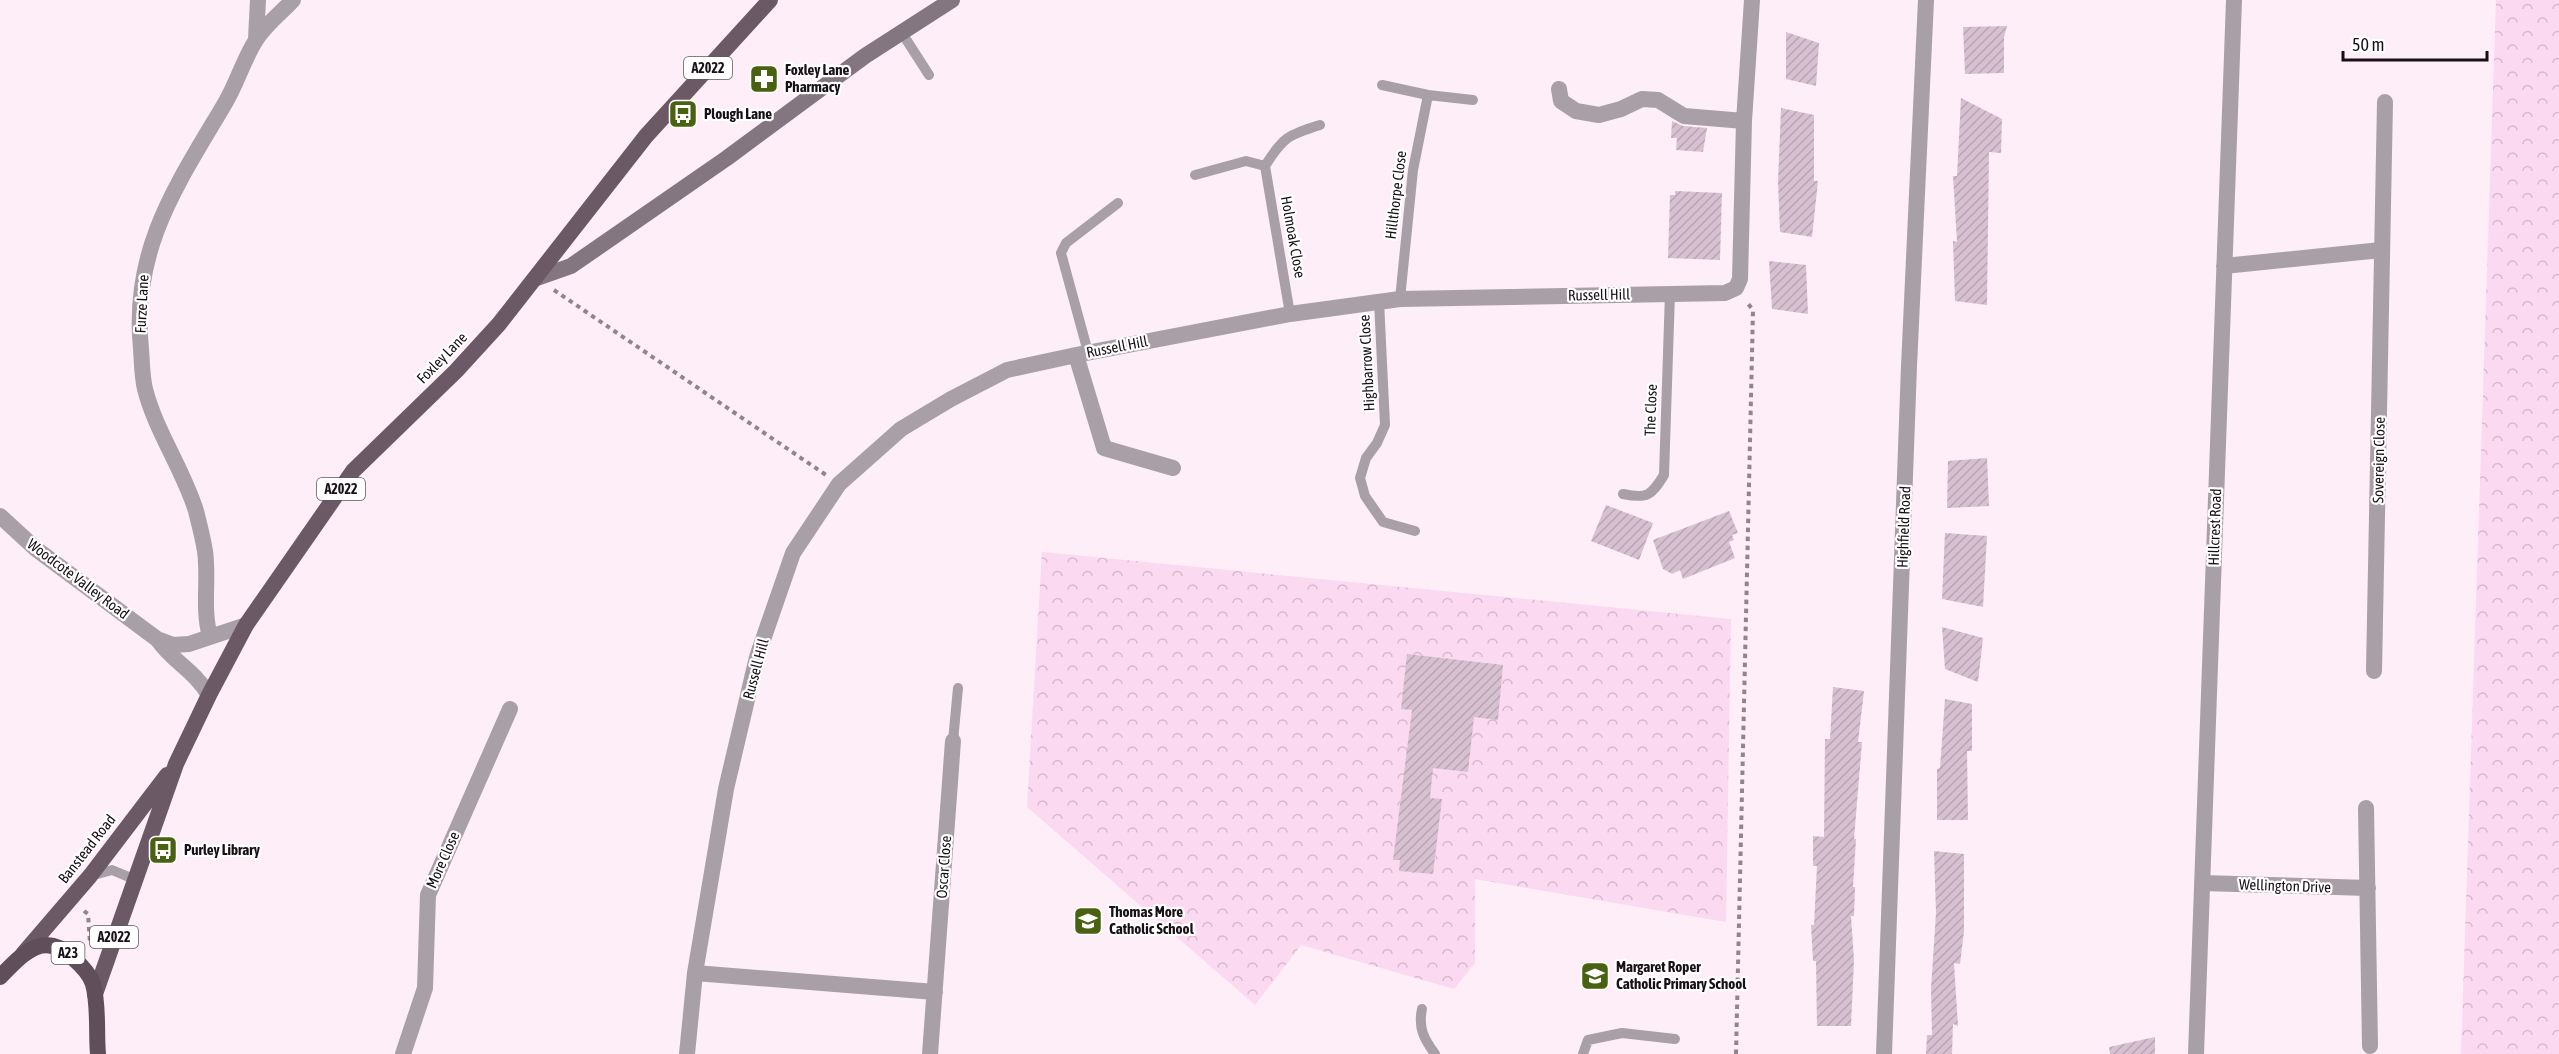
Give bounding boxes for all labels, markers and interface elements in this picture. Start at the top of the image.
scale bar [2343,24,2487,62]
text: 50 m [2352,34,2384,55]
road number: A2022 [684,57,732,79]
place label: Foxley Lane Pharmacy [785,61,849,95]
pharmacy icon: Foxley Lane Pharmacy [748,63,780,95]
bus stop icon: Plough Lane [667,98,699,130]
place label: Plough Lane [704,105,772,122]
street label: Hillthorpe Close [1382,150,1409,240]
street label: Holmoak Close [1278,195,1309,279]
street label: Furze Lane [131,274,152,334]
street label: Russell Hill [1568,285,1630,304]
street label: Highbarrow Close [1355,314,1378,412]
street label: Foxley Lane [413,328,470,387]
street label: Russell Hill [1085,332,1149,361]
street label: The Close [1641,383,1660,436]
street label: Sovereign Close [2369,417,2388,503]
road number: A2022 [317,478,365,500]
street label: Highfield Road [1894,486,1913,568]
street label: Hillcrest Road [2205,488,2224,566]
street label: Woodcote Valley Road [24,535,132,622]
street label: Russell Hill [739,637,772,701]
street label: Banstead Road [55,811,119,886]
street label: More Close [423,829,463,891]
bus stop icon: Purley Library [147,834,179,866]
street label: Oscar Close [933,835,954,899]
place label: Purley Library [184,841,261,858]
street label: Wellington Drive [2239,875,2331,896]
place label: Thomas More Catholic School [1109,903,1195,937]
school or university icon: Thomas More Catholic School [1072,905,1104,937]
road number: A2022 [90,926,138,948]
road number: A23 [52,942,84,964]
place label: Margaret Roper Catholic Primary School [1616,958,1747,992]
school or university icon: Margaret Roper Catholic Primary School [1579,960,1611,992]

